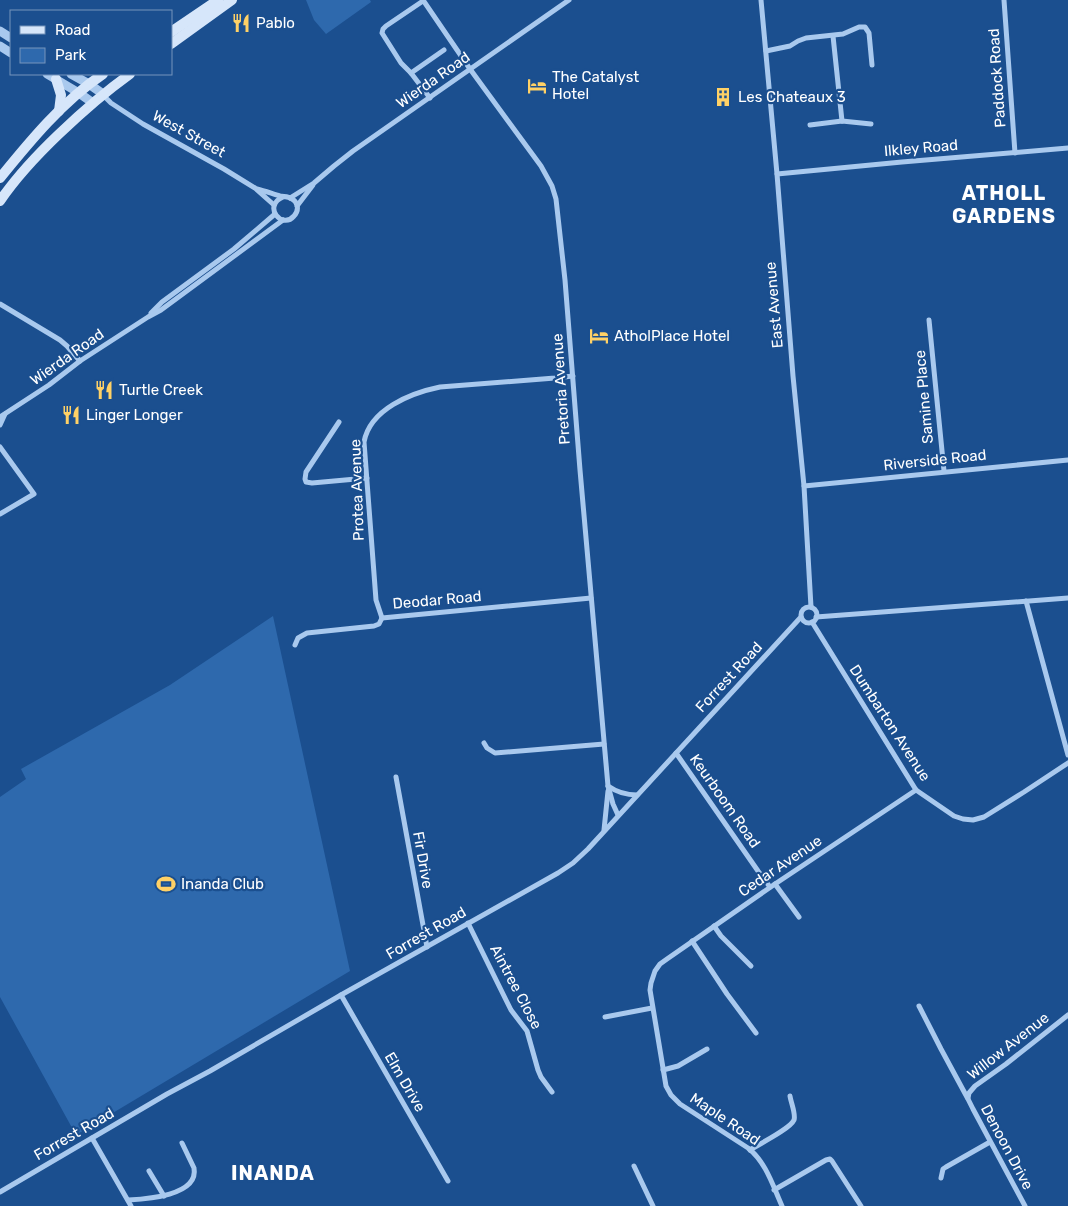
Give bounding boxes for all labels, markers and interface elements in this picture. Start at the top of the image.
legend [10,10,172,75]
restaurant icon: Pablo [230,12,252,34]
place label: Pablo [256,14,295,32]
text: Road [55,21,91,39]
street label: Paddock Road [985,28,1009,128]
text: Park [55,46,86,64]
street label: Wierda Road [393,48,473,112]
place label: The Catalyst Hotel [552,68,639,103]
hotel icon: The Catalyst Hotel [526,75,548,97]
building icon: Les Chateaux 3 [712,86,734,108]
place label: Les Chateaux 3 [738,88,846,106]
street label: West Street [149,107,229,161]
street label: Ilkley Road [883,136,959,160]
district label: ATHOLL GARDENS [952,181,1056,228]
street label: East Avenue [761,261,787,349]
street label: Wierda Road [27,325,107,389]
hotel icon: AtholPlace Hotel [588,325,610,347]
place label: AtholPlace Hotel [614,327,730,345]
street label: Pretoria Avenue [548,333,574,445]
street label: Samine Place [911,349,937,445]
restaurant icon: Turtle Creek [93,379,115,401]
place label: Turtle Creek [119,381,203,399]
restaurant icon: Linger Longer [60,404,82,426]
place label: Linger Longer [86,406,183,424]
street label: Protea Avenue [346,439,368,541]
street label: Riverside Road [883,446,987,474]
street label: Deodar Road [392,587,482,613]
street label: Forrest Road [692,638,766,716]
street label: Dumbarton Avenue [846,661,934,785]
street label: Keurboom Road [686,751,764,851]
street label: Fir Drive [409,830,437,890]
street label: Cedar Avenue [735,831,825,901]
sports icon: Inanda Club [155,873,177,895]
place label: Inanda Club [181,875,264,893]
street label: Forrest Road [383,903,469,963]
street label: Aintree Close [486,942,546,1032]
street label: Willow Avenue [964,1008,1052,1084]
street label: Elm Drive [381,1049,429,1115]
street label: Maple Road [687,1089,763,1149]
street label: Denoon Drive [977,1101,1037,1193]
street label: Forrest Road [31,1104,117,1164]
district label: INANDA [231,1161,315,1185]

